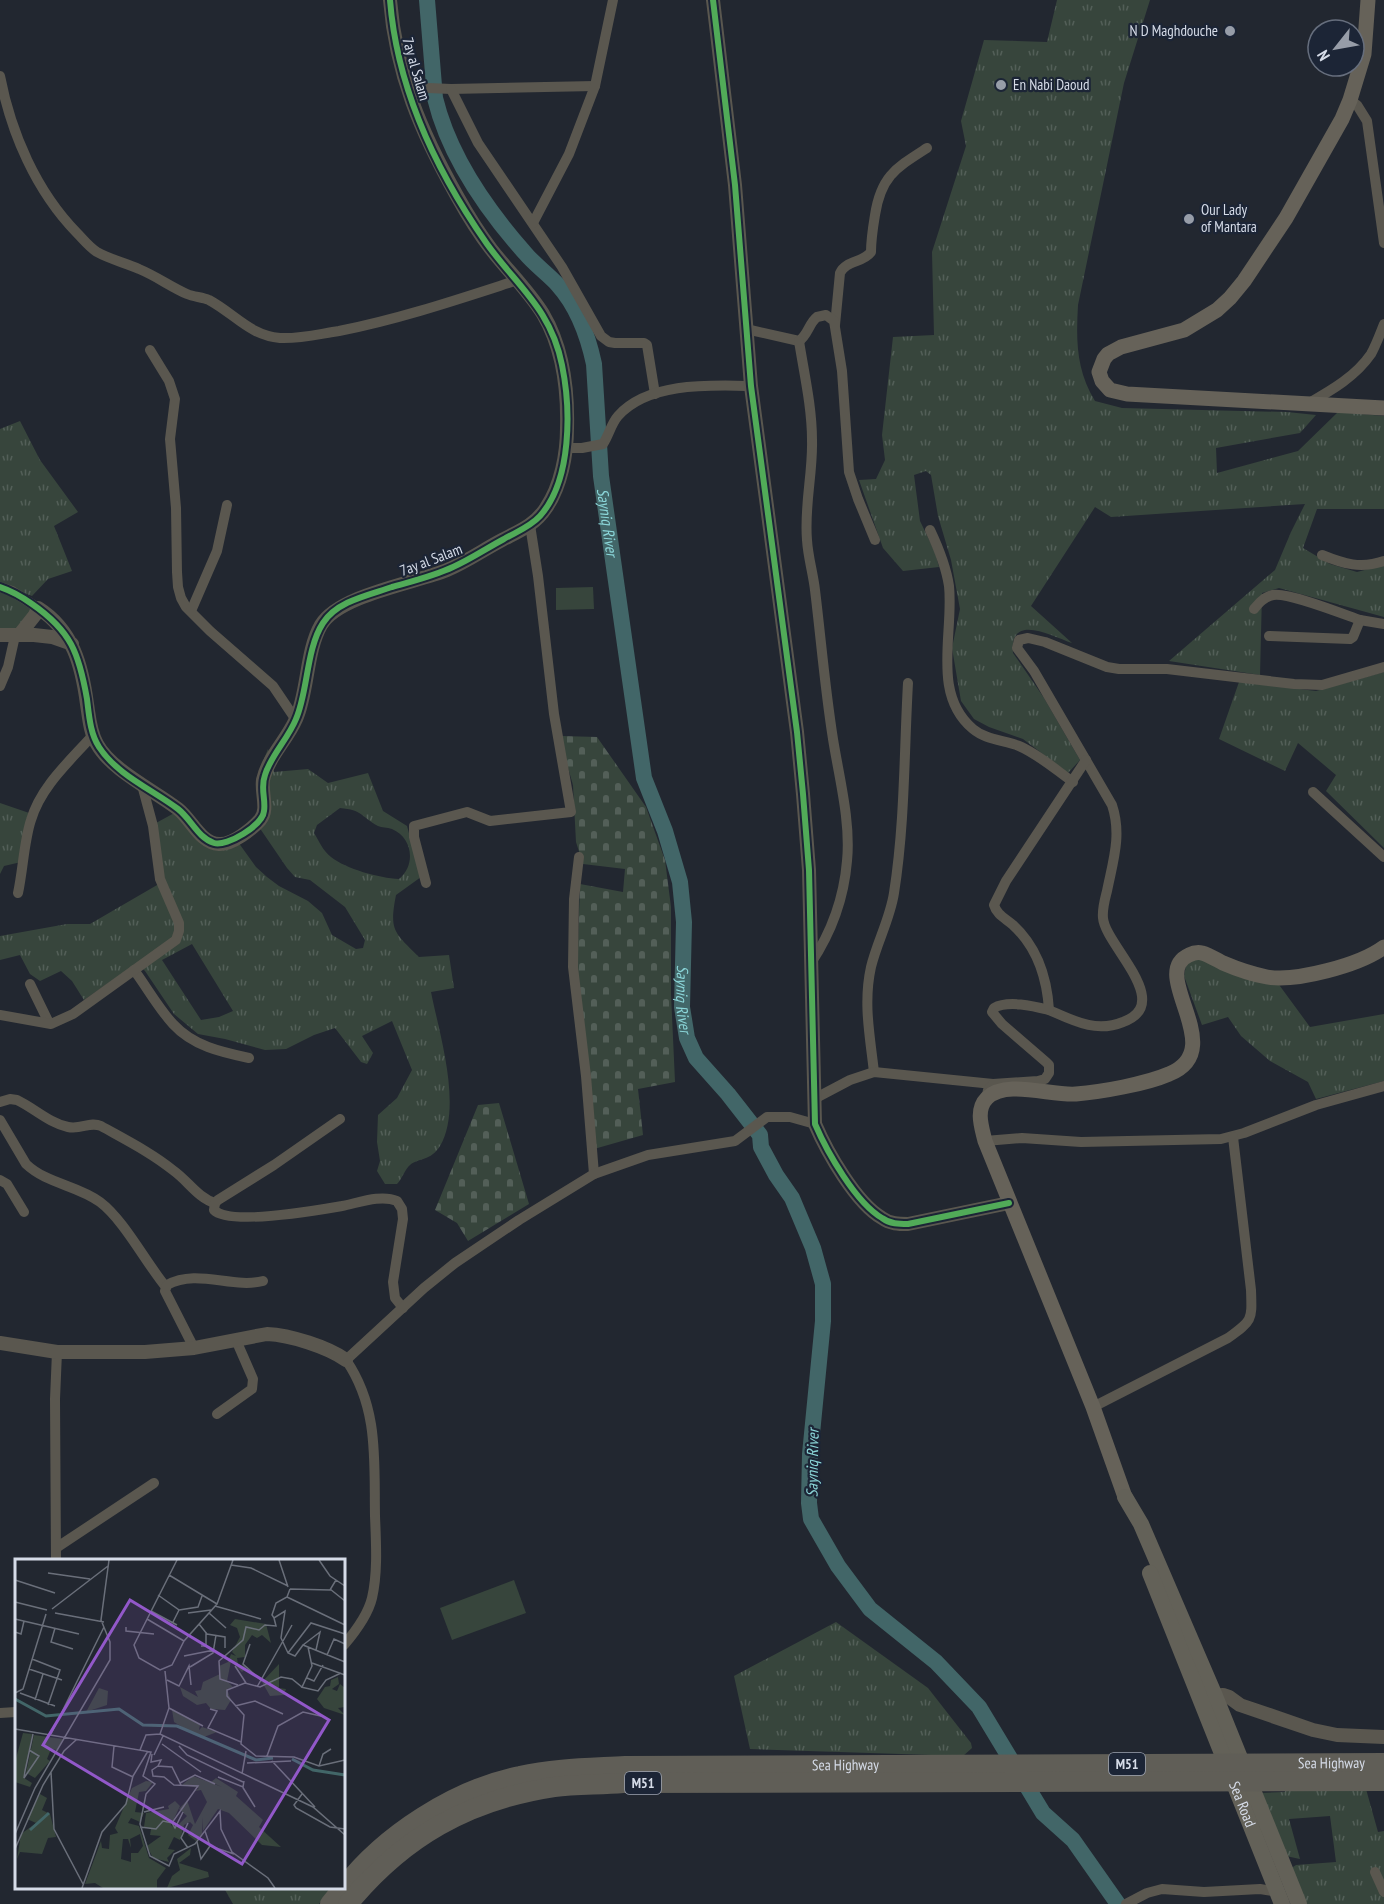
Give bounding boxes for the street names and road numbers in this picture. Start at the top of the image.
street label: 7ay al Salam [398,35,435,103]
street label: 7ay al Salam [397,539,465,580]
road number: M51 [1109,1753,1145,1775]
street label: Sea Highway [1298,1753,1365,1772]
street label: Sea Highway [812,1755,879,1774]
road number: M51 [625,1772,661,1794]
street label: Sea Road [1225,1779,1260,1830]

